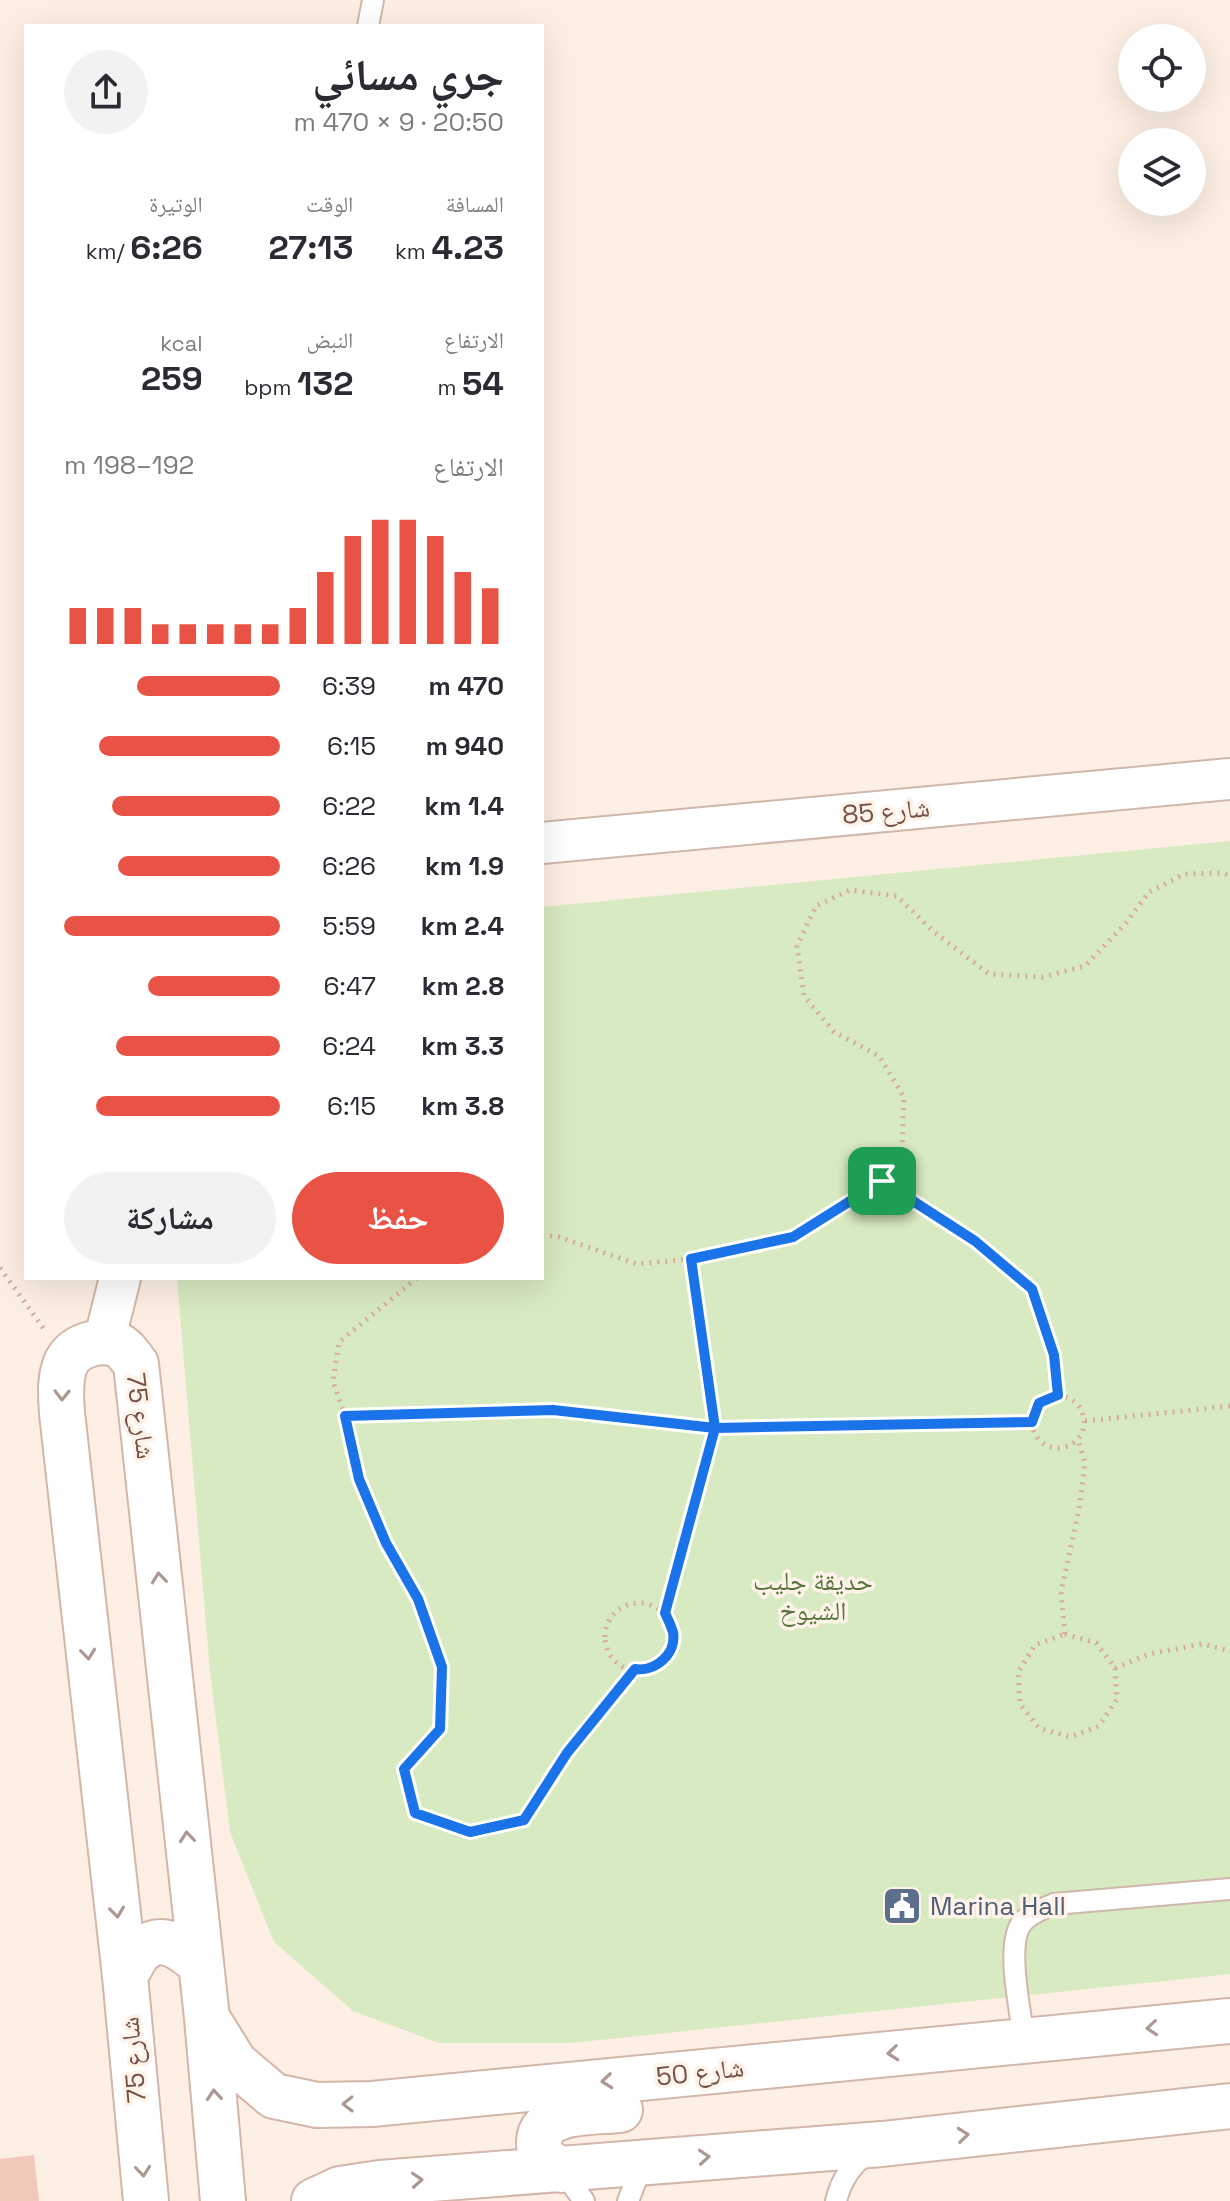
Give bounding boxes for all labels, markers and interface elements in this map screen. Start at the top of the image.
map controls [1118,24,1206,216]
button: locate [1118,24,1206,112]
text: جري مسائي [312,47,504,103]
button: share [64,50,148,134]
text: 20:50 · 9 × 470 m [294,105,504,139]
button: layers [1118,128,1206,216]
text: الوتيرة [149,190,203,218]
text: الوقت [306,190,353,218]
text: المسافة [446,190,504,218]
text: 6:26 [130,226,203,269]
text: 27:13 [268,226,353,269]
text: 4.23 [431,226,504,269]
text: /km [86,237,130,265]
text: km [395,237,431,265]
text: النبض [306,326,353,354]
text: الارتفاع [444,326,504,354]
text: kcal [160,329,203,357]
text: 259 [141,357,203,400]
text: 132 [297,362,353,405]
text: 54 [462,362,504,405]
text: bpm [244,373,297,401]
text: m [437,373,462,401]
text: 192–198 m [64,448,194,482]
text: الارتفاع [433,450,504,484]
text: 6:39 [322,669,376,703]
text: 470 m [429,669,504,703]
text: 6:15 [327,729,376,763]
text: 940 m [426,729,504,763]
text: 6:22 [322,789,376,823]
text: 1.4 km [424,789,504,823]
street label: شارع 85 [841,790,931,832]
text: 6:26 [322,849,376,883]
text: 1.9 km [425,849,504,883]
text: 5:59 [322,909,376,943]
text: 2.4 km [421,909,504,943]
text: 6:47 [323,969,376,1003]
text: 2.8 km [422,969,504,1003]
text: 6:24 [322,1029,376,1063]
text: 3.3 km [421,1029,504,1063]
text: 6:15 [327,1089,376,1123]
text: 3.8 km [421,1089,504,1123]
pin [848,1147,916,1215]
icon: arrive [860,1159,904,1203]
button: مشاركة [64,1172,276,1264]
button: حفظ [292,1172,504,1264]
street label: شارع 75 [119,1371,163,1461]
one-way arrow [53,1390,71,1402]
park label: حديقة جليب الشيوخ [753,1564,873,1628]
one-way arrow [151,1571,168,1584]
one-way arrow [80,1648,97,1661]
one-way arrow [178,1830,195,1843]
public building icon: Marina Hall [881,1885,923,1927]
place label: Marina Hall [930,1889,1066,1923]
one-way arrow [108,1905,125,1919]
street label: شارع 75 [112,2016,154,2104]
one-way arrow [1145,2020,1158,2037]
one-way arrow [887,2044,900,2061]
street label: شارع 50 [654,2050,746,2094]
one-way arrow [600,2072,613,2089]
one-way arrow [205,2088,222,2101]
one-way arrow [341,2096,354,2113]
one-way arrow [957,2127,970,2144]
one-way arrow [698,2149,711,2166]
one-way arrow [135,2165,152,2178]
one-way arrow [411,2172,424,2189]

